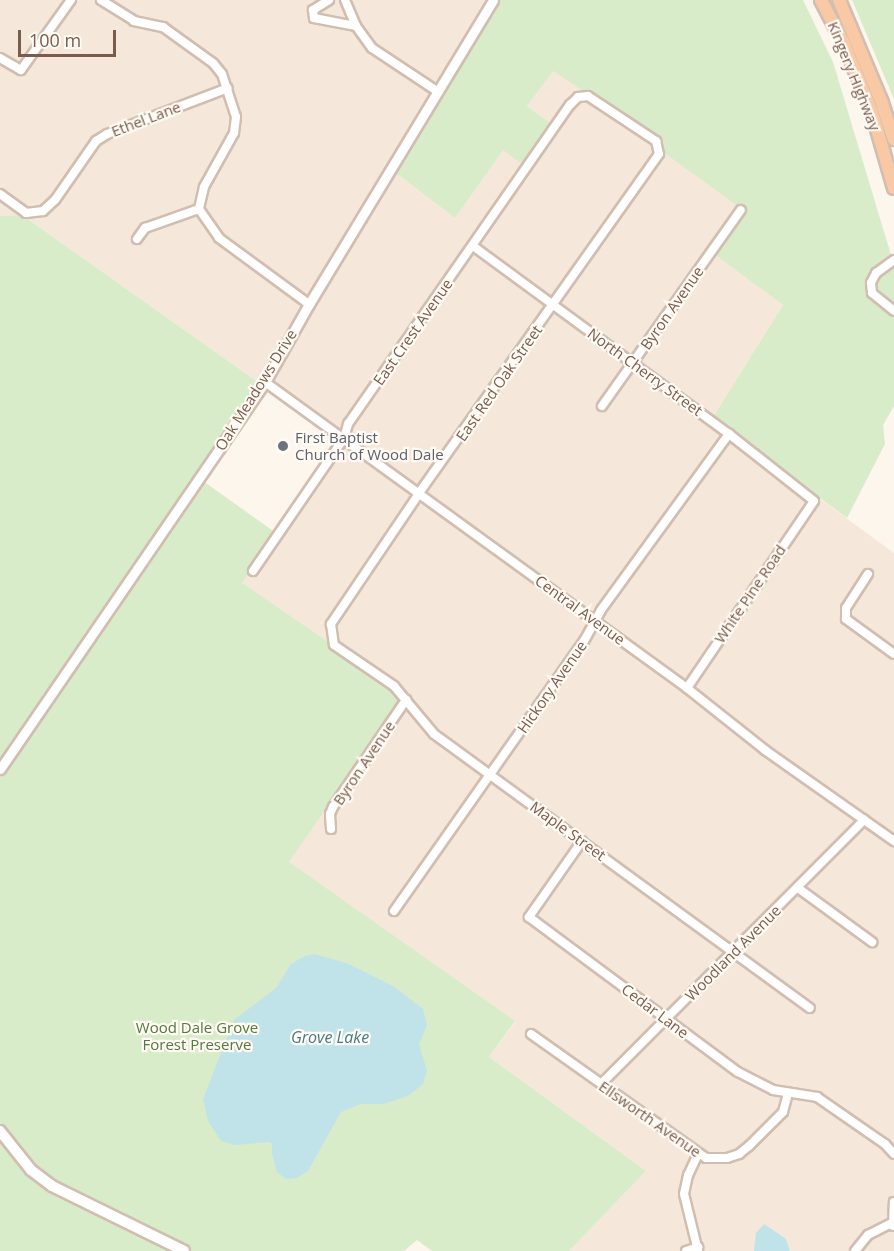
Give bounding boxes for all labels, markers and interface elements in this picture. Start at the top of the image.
scale bar [21,18,118,56]
street label: Kingery Highway [824,19,884,133]
text: 100 m [29,28,81,52]
street label: Ethel Lane [109,98,183,140]
street label: Byron Avenue [637,263,707,353]
street label: East Crest Avenue [370,275,456,389]
street label: East Red Oak Street [452,322,546,444]
street label: North Cherry Street [584,324,706,420]
street label: Oak Meadows Drive [211,326,301,454]
place label: First Baptist Church of Wood Dale [295,428,444,463]
marker: First Baptist Church of Wood Dale [276,439,290,453]
street label: White Pine Road [710,541,790,647]
street label: Central Avenue [532,571,628,649]
street label: Hickory Avenue [513,637,591,737]
street label: Byron Avenue [329,717,399,809]
street label: Maple Street [527,798,609,864]
street label: Woodland Avenue [681,901,785,1005]
street label: Cedar Lane [618,980,692,1042]
park label: Wood Dale Grove Forest Preserve [136,1018,258,1053]
water label: Grove Lake [291,1027,369,1047]
street label: Ellsworth Avenue [595,1077,705,1161]

